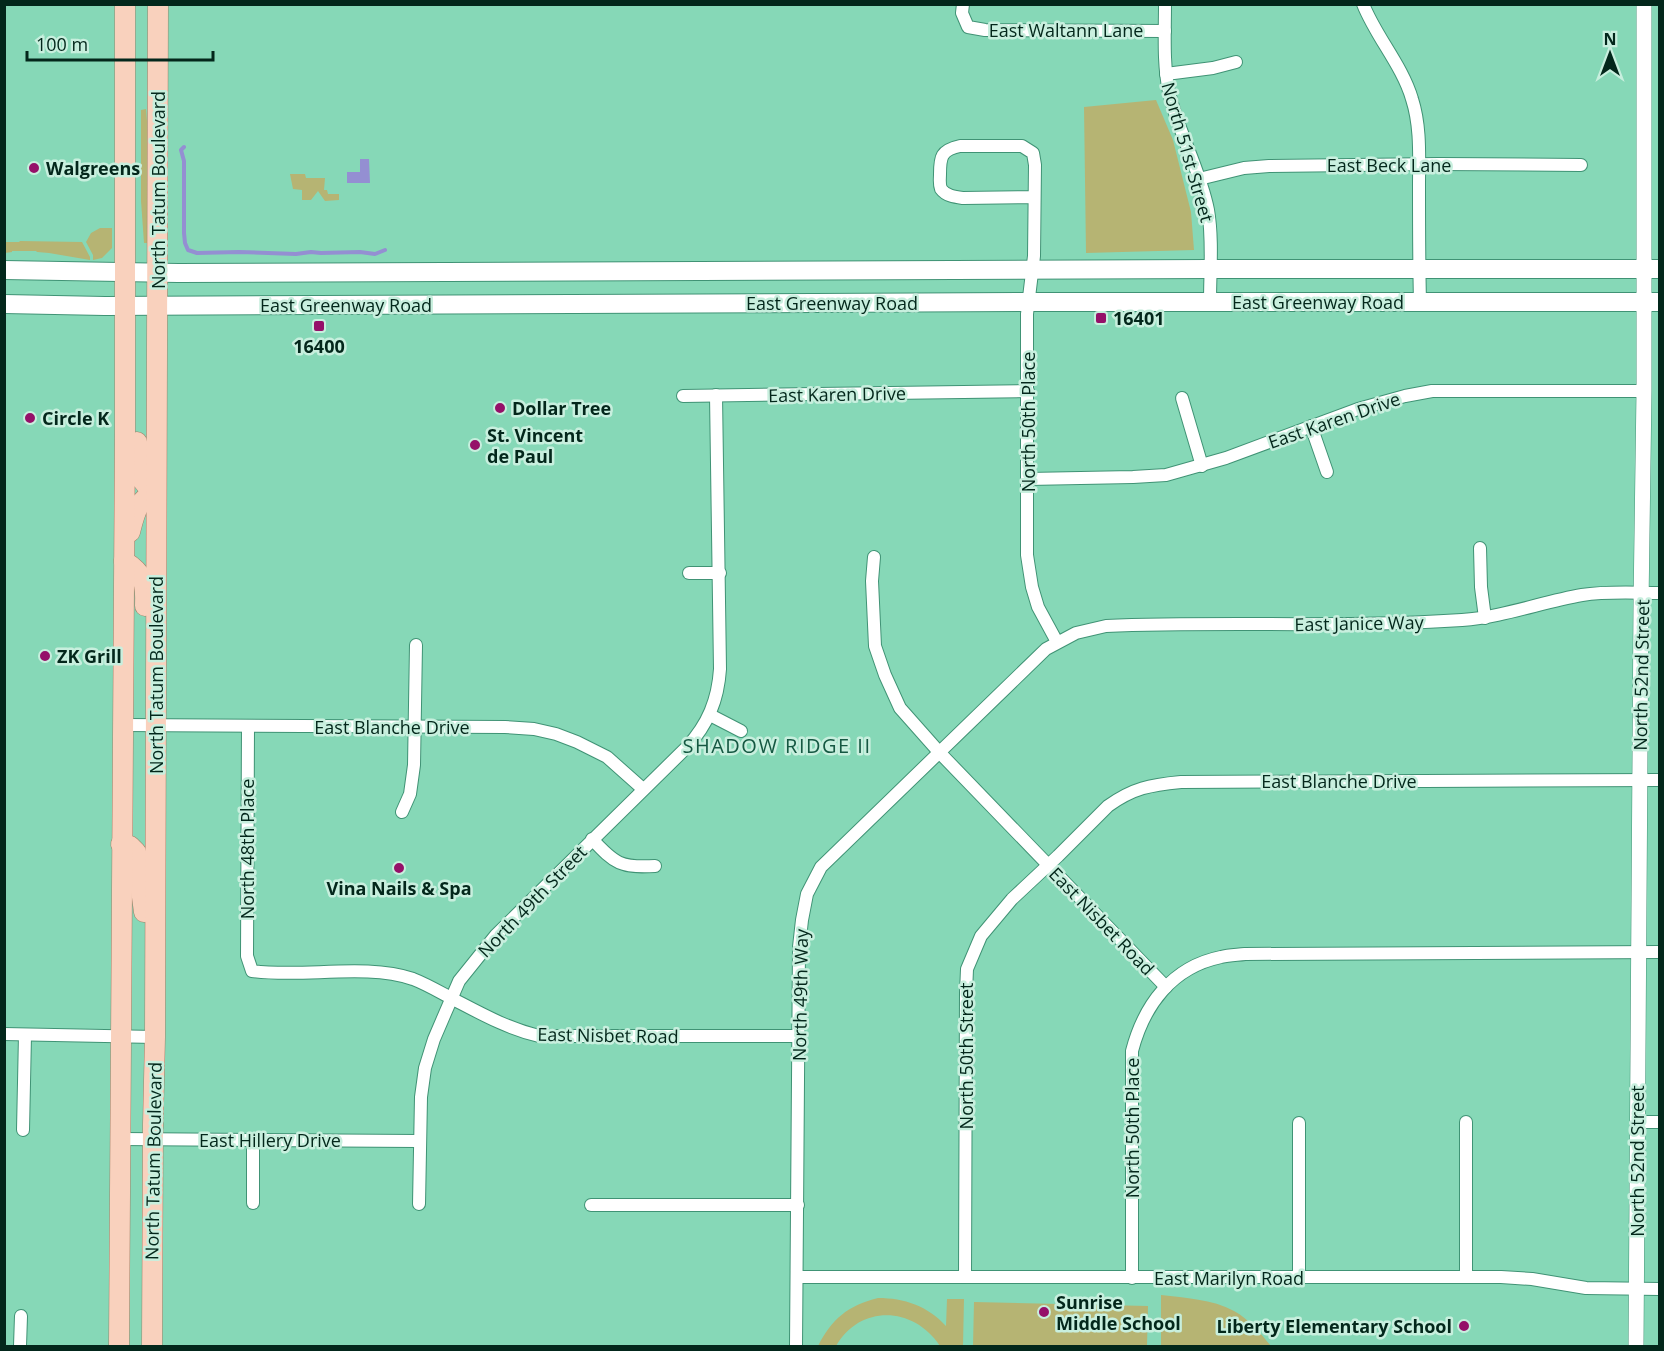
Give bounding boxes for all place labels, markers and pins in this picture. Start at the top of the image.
place label: Walgreens [46,156,140,180]
marker: Walgreens [27,161,41,175]
place label: 16401 [1113,306,1164,330]
marker: 16401 [1094,311,1108,325]
marker: 16400 [312,319,326,333]
place label: 16400 [293,334,345,358]
place label: Dollar Tree [512,396,611,420]
marker: Dollar Tree [493,401,507,415]
place label: Circle K [42,406,109,430]
marker: Circle K [23,411,37,425]
place label: St. Vincent de Paul [487,423,583,468]
marker: St. Vincent de Paul [468,438,482,452]
place label: ZK Grill [57,644,122,668]
marker: ZK Grill [38,649,52,663]
marker: Vina Nails & Spa [392,861,406,875]
place label: Vina Nails & Spa [326,876,472,900]
place label: Sunrise Middle School [1056,1290,1181,1335]
marker: Sunrise Middle School [1037,1305,1051,1319]
place label: Liberty Elementary School [1217,1314,1452,1338]
marker: Liberty Elementary School [1457,1319,1471,1333]

